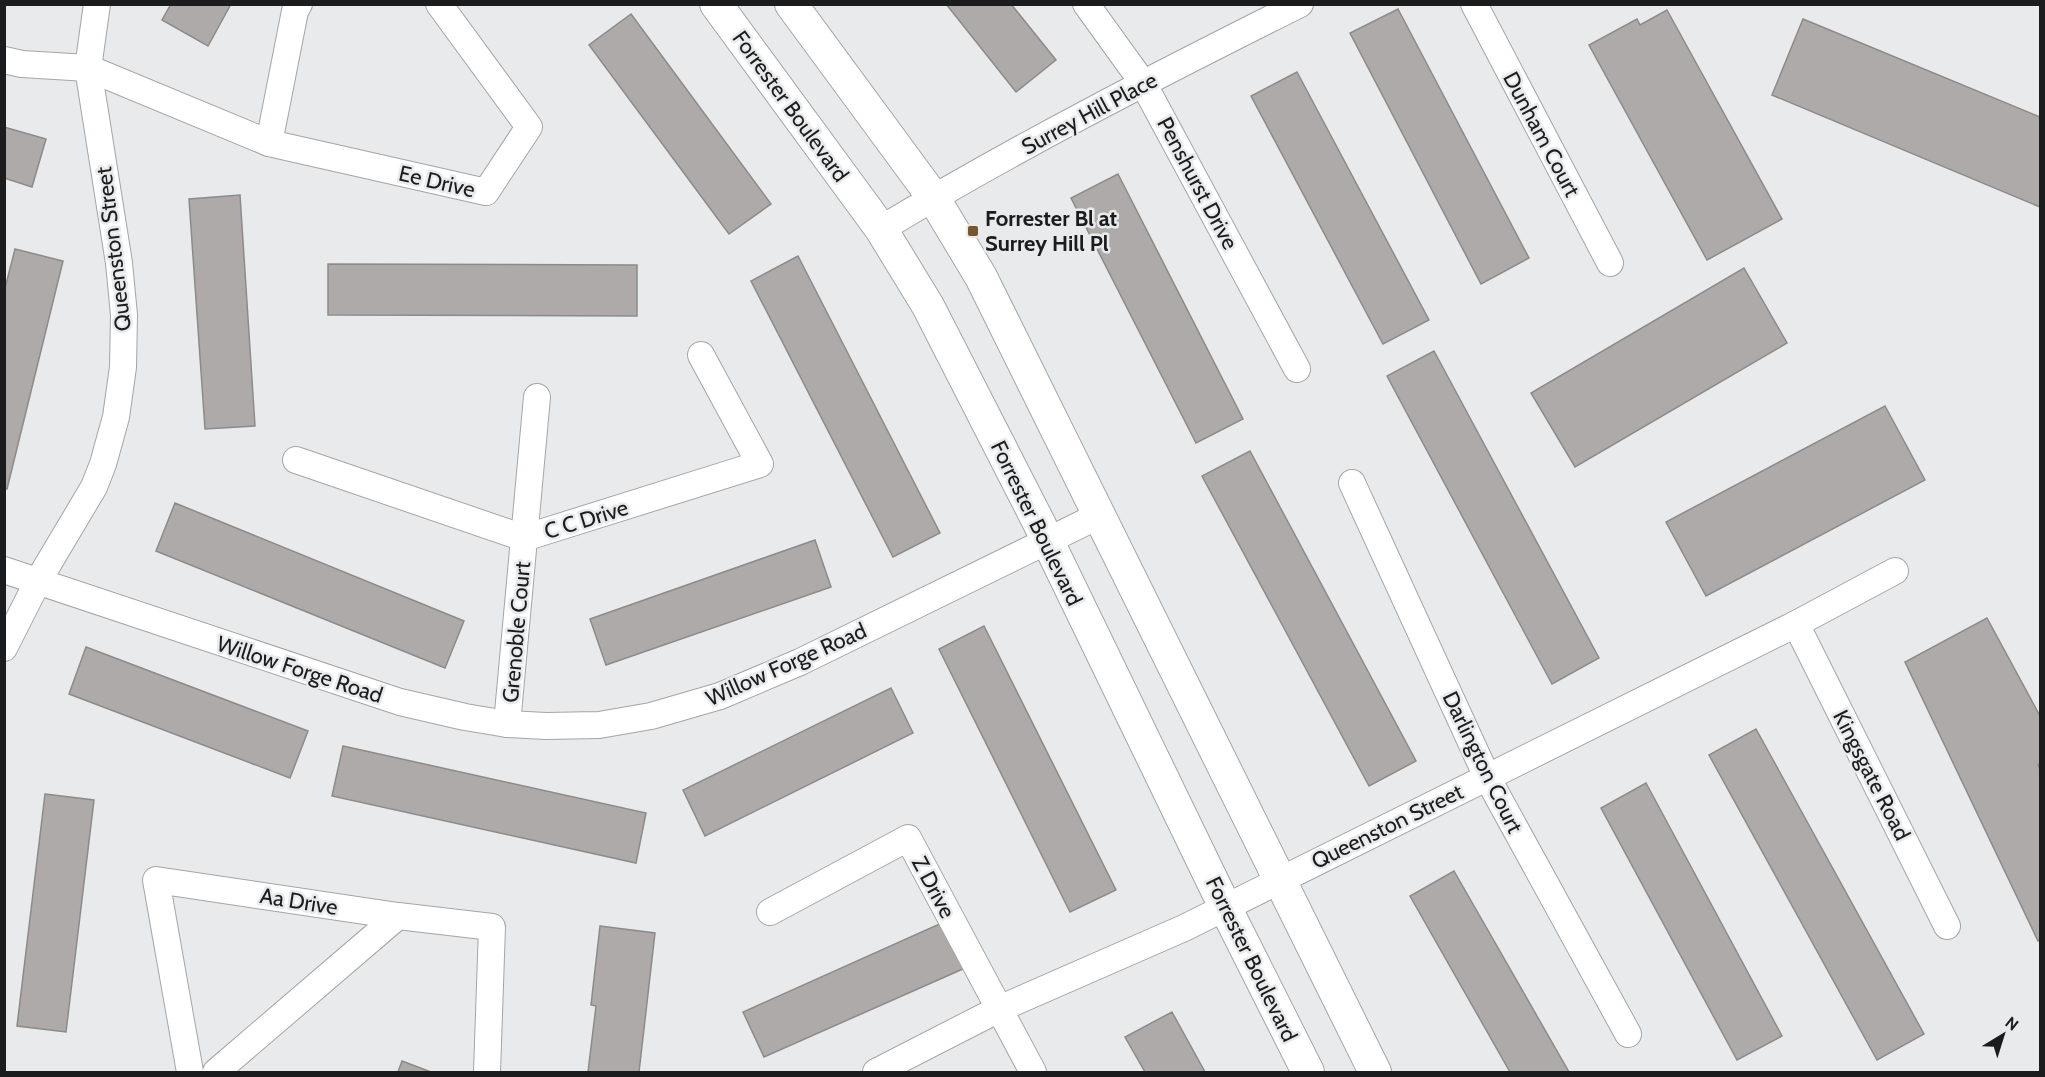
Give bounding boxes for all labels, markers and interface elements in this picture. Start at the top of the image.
street label: Forrester Boulevard [727,25,855,187]
street label: Surrey Hill Place [1017,66,1162,161]
street label: Dunham Court [1497,67,1586,202]
street label: Penshurst Drive [1151,112,1244,254]
street label: Ee Drive [396,160,478,203]
street label: Queenston Street [90,165,137,333]
place label: Forrester Bl at Surrey Hill Pl [985,205,1118,257]
marker: Forrester Bl at Surrey Hill Pl [966,224,980,238]
street label: Forrester Boulevard [985,436,1088,610]
street label: C C Drive [541,494,631,545]
street label: Grenoble Court [497,560,536,704]
street label: Willow Forge Road [702,617,871,712]
street label: Willow Forge Road [213,630,386,709]
street label: Darlington Court [1437,687,1529,838]
street label: Kingsgate Road [1827,706,1916,845]
street label: Queenston Street [1307,778,1468,875]
street label: Z Drive [906,852,961,923]
street label: Forrester Boulevard [1200,872,1303,1046]
street label: Aa Drive [258,882,340,921]
north arrow [1973,1005,2033,1065]
text: N [2002,1013,2022,1035]

